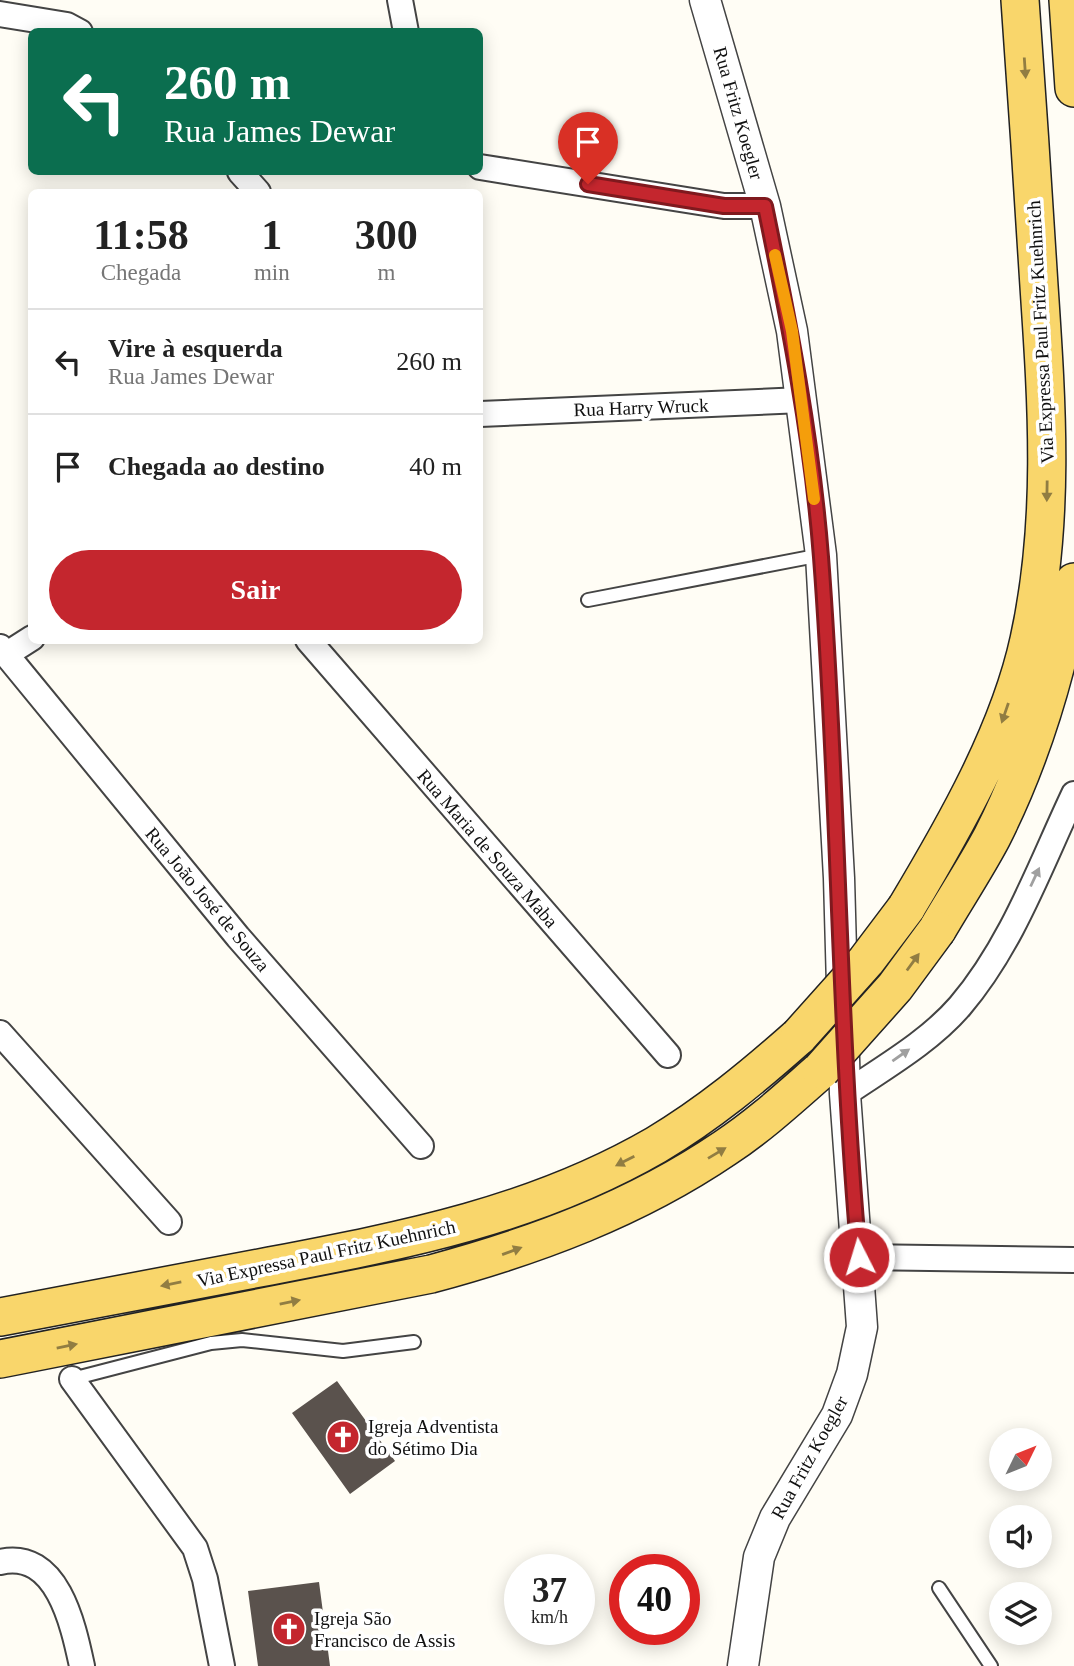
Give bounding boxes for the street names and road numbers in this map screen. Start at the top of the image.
street label: Rua Fritz Koegler [710,44,768,183]
street label: Via Expressa Paul Fritz Kuehnrich [1023,199,1058,464]
street label: Rua Harry Wruck [573,395,709,420]
street label: Rua Maria de Souza Maba [413,765,562,932]
street label: Rua João José de Souza [141,823,274,976]
street label: Via Expressa Paul Fritz Kuehnrich [195,1216,458,1291]
street label: Rua Fritz Koegler [767,1392,852,1522]

